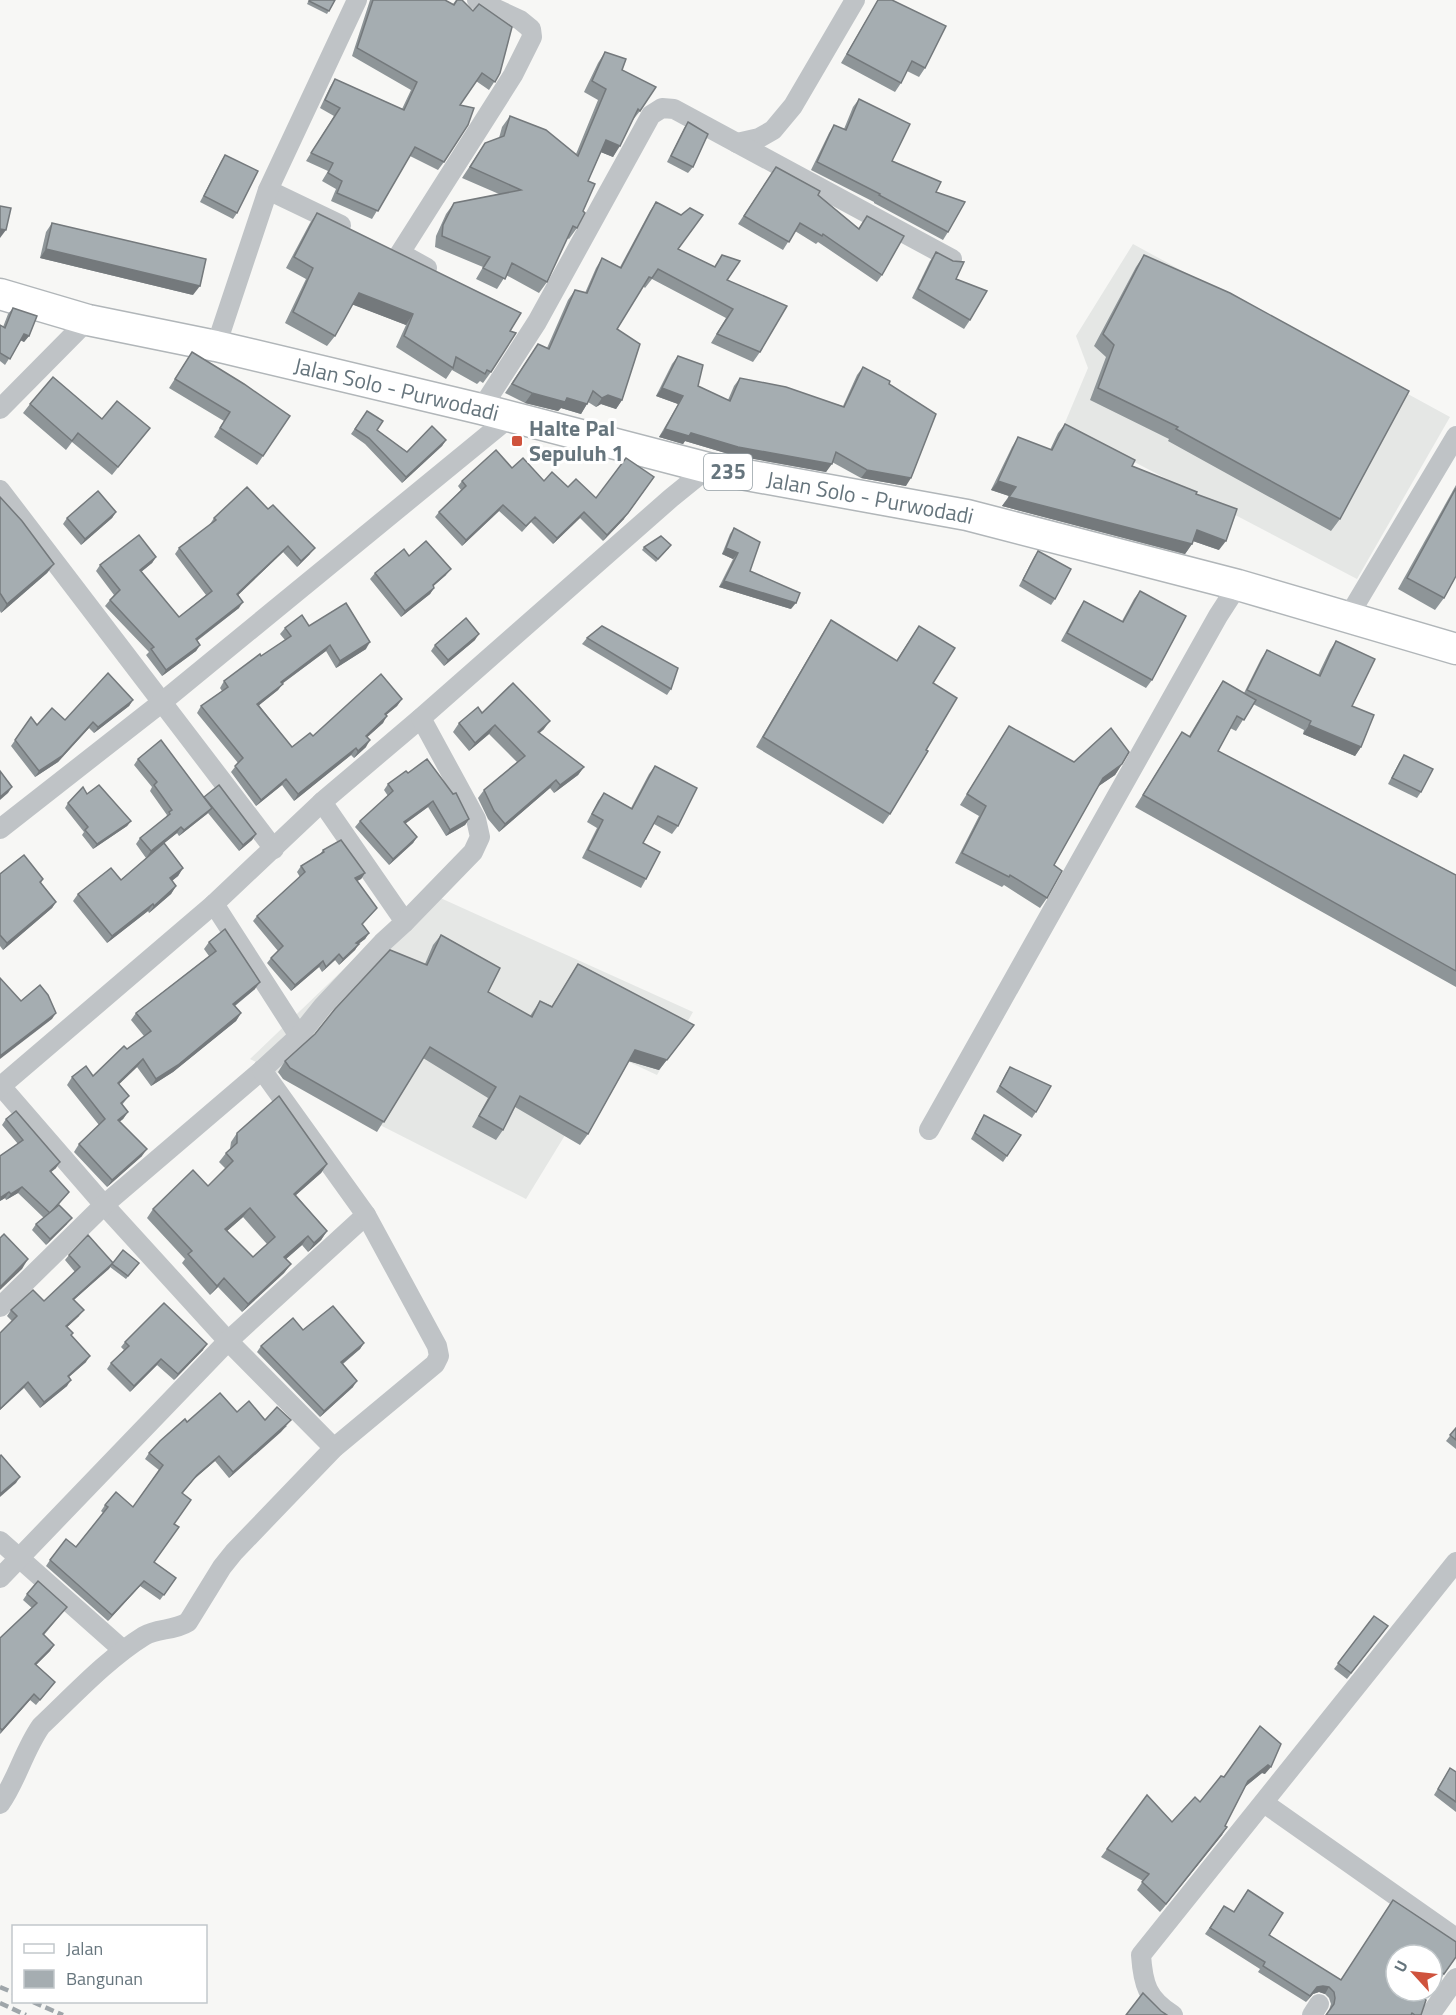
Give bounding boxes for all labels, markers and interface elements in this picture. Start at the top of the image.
street label: Jalan Solo - Purwodadi [291,348,503,430]
place label: Halte Pal Sepuluh 1 [529,411,624,470]
marker: Halte Pal Sepuluh 1 [510,434,524,448]
road number: 235 [704,454,752,490]
street label: Jalan Solo - Purwodadi [764,462,977,533]
legend [12,1925,207,2003]
text: Jalan [66,1935,103,1962]
north arrow [1384,1943,1444,2003]
text: U [1388,1956,1414,1976]
text: Bangunan [66,1965,143,1992]

